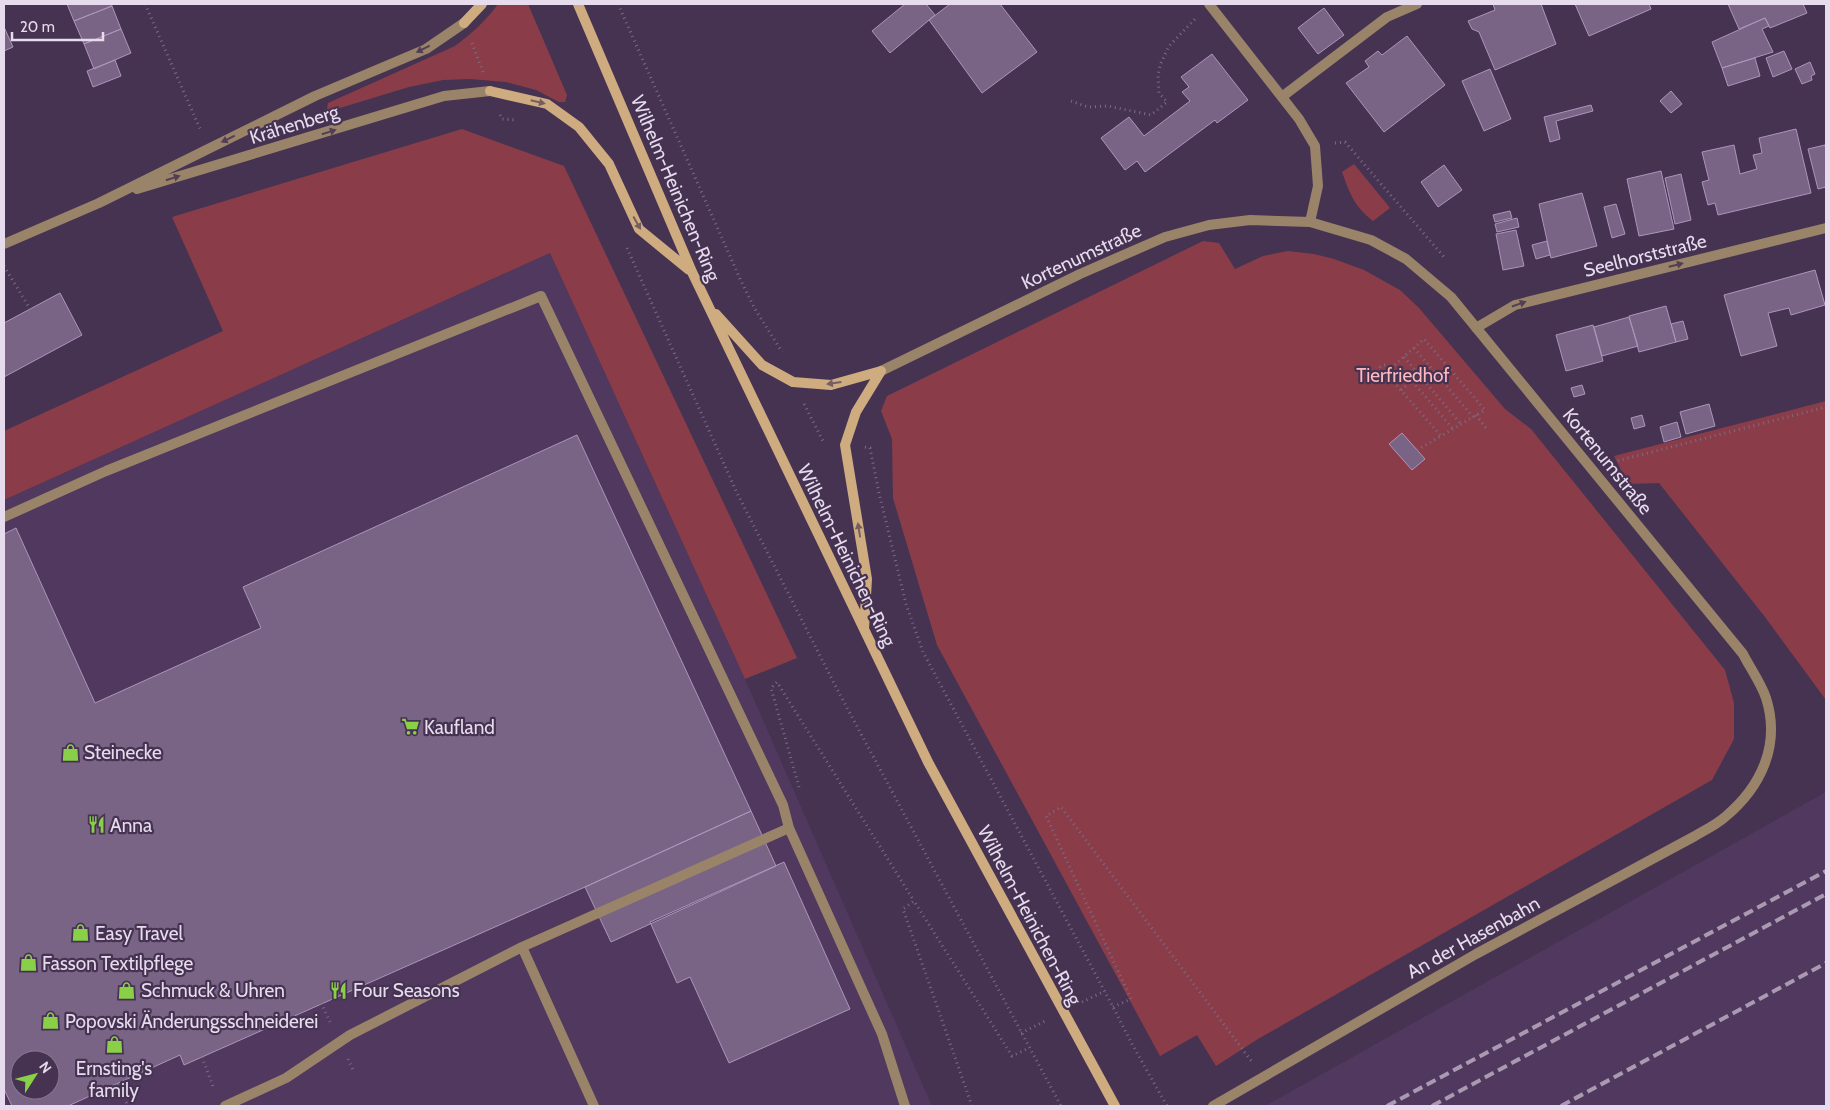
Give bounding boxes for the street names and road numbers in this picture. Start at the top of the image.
street label: Wilhelm-Heinichen-Ring [626,92,725,285]
street label: Krähenberg [247,100,342,149]
street label: Kortenumstraße [1018,219,1145,294]
street label: Seelhorststraße [1581,229,1709,282]
street label: Kortenumstraße [1558,404,1658,519]
street label: Wilhelm-Heinichen-Ring [792,460,901,651]
street label: Wilhelm-Heinichen-Ring [972,822,1087,1009]
street label: An der Hasenbahn [1403,891,1544,983]

